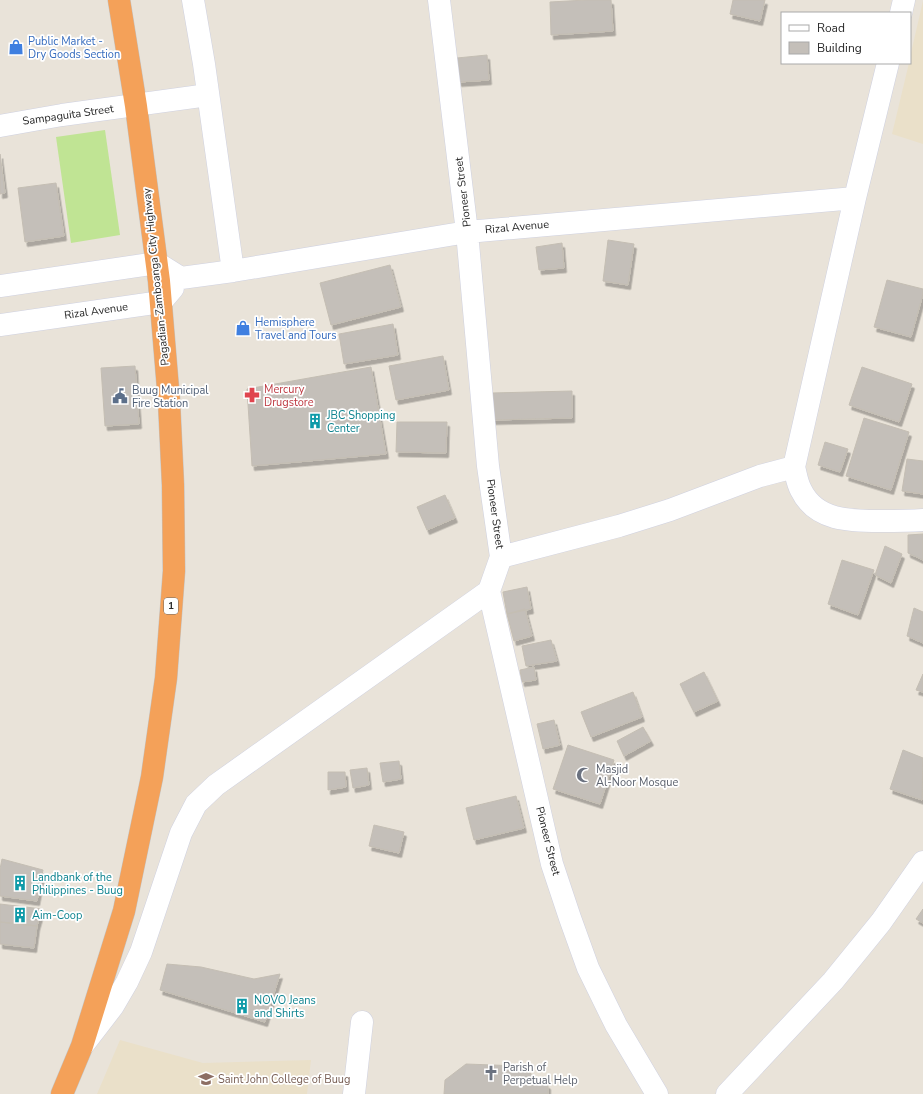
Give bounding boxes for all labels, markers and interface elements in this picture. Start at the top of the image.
legend [781,12,911,64]
text: Road [817,20,845,36]
place label: Public Market - Dry Goods Section [28,34,120,62]
shop icon: Public Market - Dry Goods Section [7,38,25,56]
text: Building [817,40,862,56]
street label: Sampaguita Street [21,101,115,129]
street label: Pioneer Street [451,156,475,228]
street label: Pagadian-Zamboanga City Highway [139,187,173,366]
street label: Rizal Avenue [484,217,550,237]
street label: Rizal Avenue [63,299,129,323]
place label: Hemisphere Travel and Tours [255,315,337,343]
shop icon: Hemisphere Travel and Tours [234,319,252,337]
place label: Mercury Drugstore [264,382,314,410]
place label: Buug Municipal Fire Station [132,383,209,411]
pharmacy icon: Mercury Drugstore [243,386,261,404]
public building icon: Buug Municipal Fire Station [111,387,129,405]
place label: JBC Shopping Center [326,408,395,436]
building icon: JBC Shopping Center [306,412,324,430]
street label: Pioneer Street [483,478,507,550]
road number: 1 [164,598,178,614]
place label: Masjid Al-Noor Mosque [596,762,678,790]
mosque icon: Masjid Al-Noor Mosque [575,766,593,784]
street label: Pioneer Street [532,805,564,877]
place label: Landbank of the Philippines - Buug [32,870,123,898]
building icon: Landbank of the Philippines - Buug [11,874,29,892]
building icon: Aim-Coop [11,906,29,924]
place label: Aim-Coop [32,908,82,923]
place label: NOVO Jeans and Shirts [254,993,316,1021]
building icon: NOVO Jeans and Shirts [233,997,251,1015]
place label: Parish of Perpetual Help [503,1060,578,1088]
church icon: Parish of Perpetual Help [482,1064,500,1082]
school or university icon: Saint John College of Buug [197,1070,215,1088]
place label: Saint John College of Buug [218,1072,350,1087]

